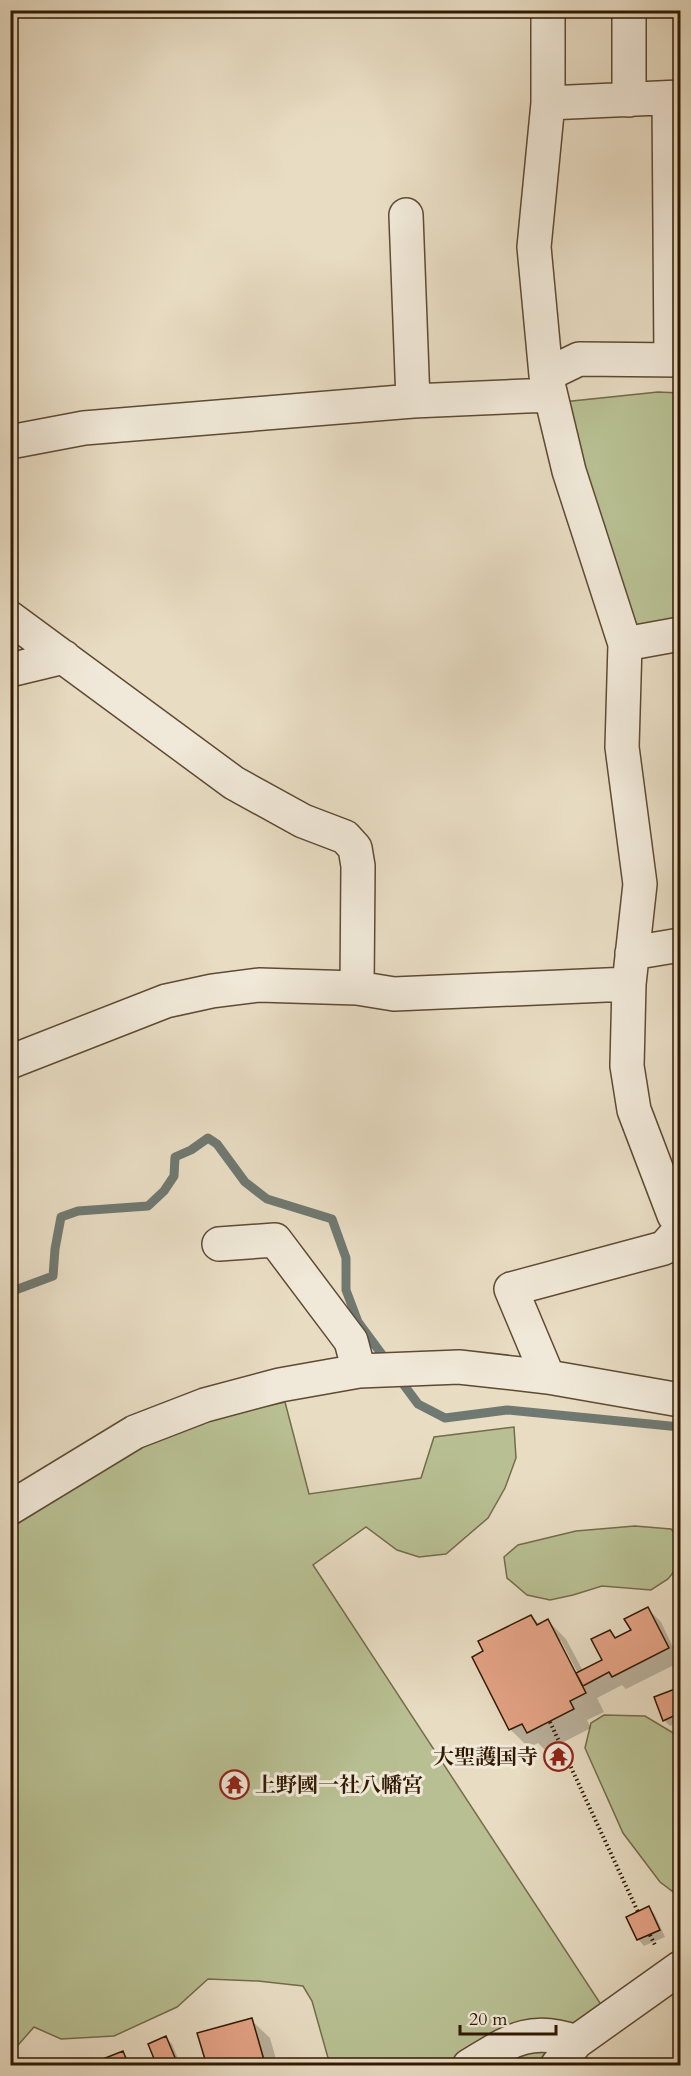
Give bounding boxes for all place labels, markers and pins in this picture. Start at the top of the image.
temple icon: 大聖護国寺 [543,1741,575,1773]
place label: 大聖護国寺 [433,1743,538,1772]
temple icon: 上野國一社八幡宮 [218,1769,250,1801]
place label: 上野國一社八幡宮 [255,1771,423,1800]

